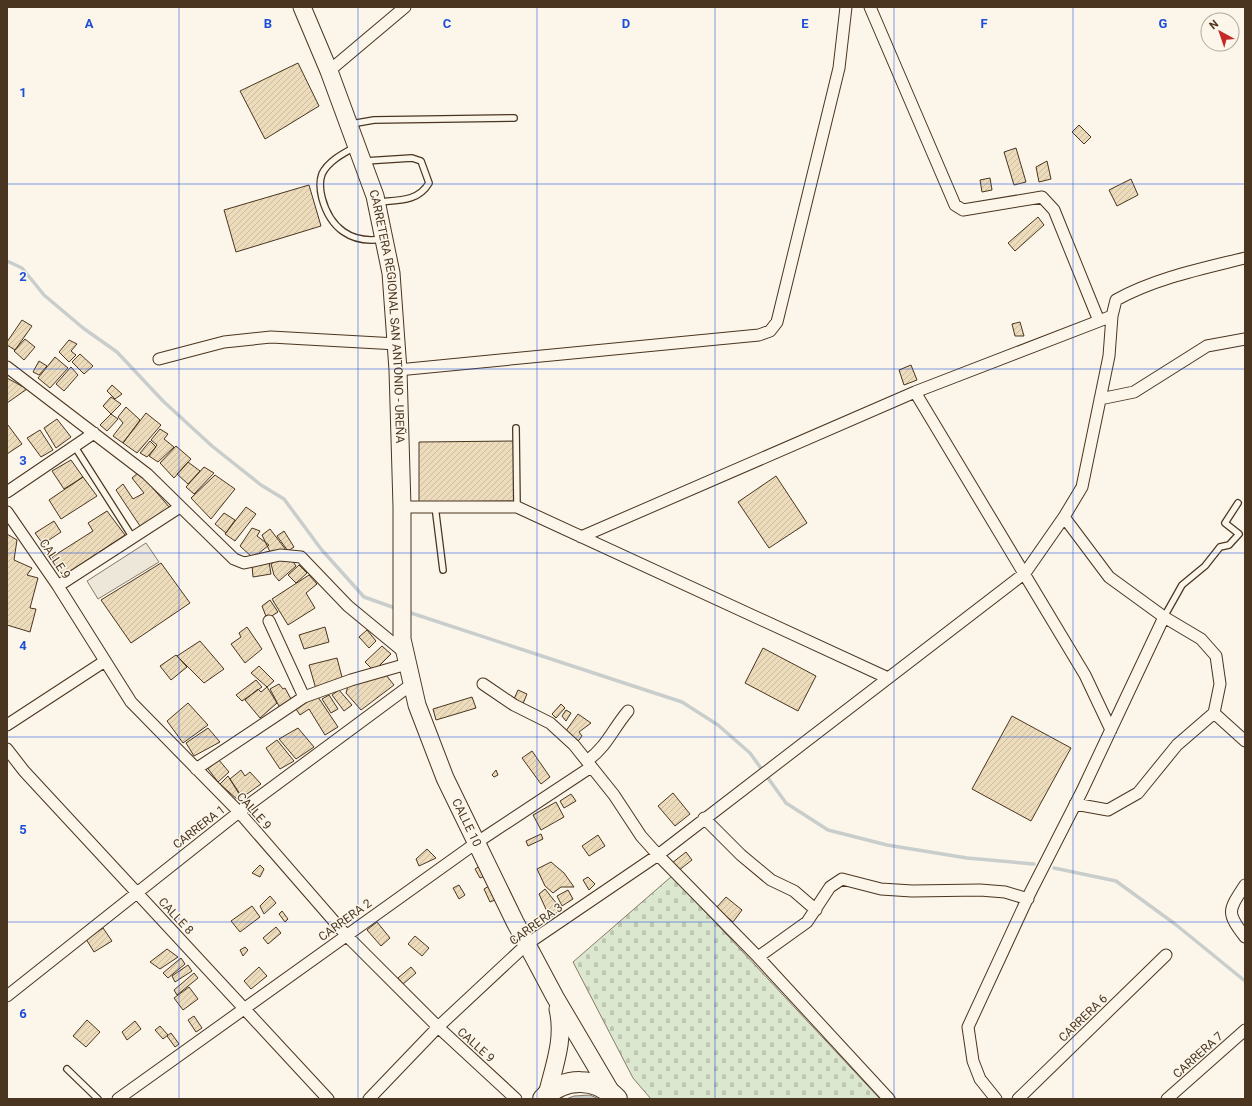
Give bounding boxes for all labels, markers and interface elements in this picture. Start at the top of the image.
north arrow [1200,12,1240,52]
text: A [85,16,94,31]
text: B [264,16,272,31]
text: C [443,16,452,31]
text: D [622,16,630,31]
text: E [801,16,809,31]
text: F [980,16,988,31]
text: G [1159,16,1168,31]
text: N [1207,17,1221,32]
text: 1 [19,85,27,100]
street label: CARRETERA REGIONAL SAN ANTONIO - UREÑA [366,188,409,443]
text: 2 [19,269,27,284]
text: 3 [19,453,27,468]
street label: CALLE 9 [37,536,73,582]
text: 4 [19,638,27,653]
street label: CALLE 9 [234,790,274,832]
street label: CALLE 10 [449,796,484,849]
street label: CARRERA 1 [170,802,228,852]
text: 5 [19,822,27,837]
street label: CALLE 8 [155,895,197,937]
street label: CARRERA 2 [316,896,374,944]
street label: CARRERA 3 [507,900,565,948]
street label: CARRERA 6 [1056,991,1110,1045]
text: 6 [19,1006,27,1021]
street label: CALLE 9 [455,1025,497,1065]
street label: CARRERA 7 [1170,1029,1226,1081]

